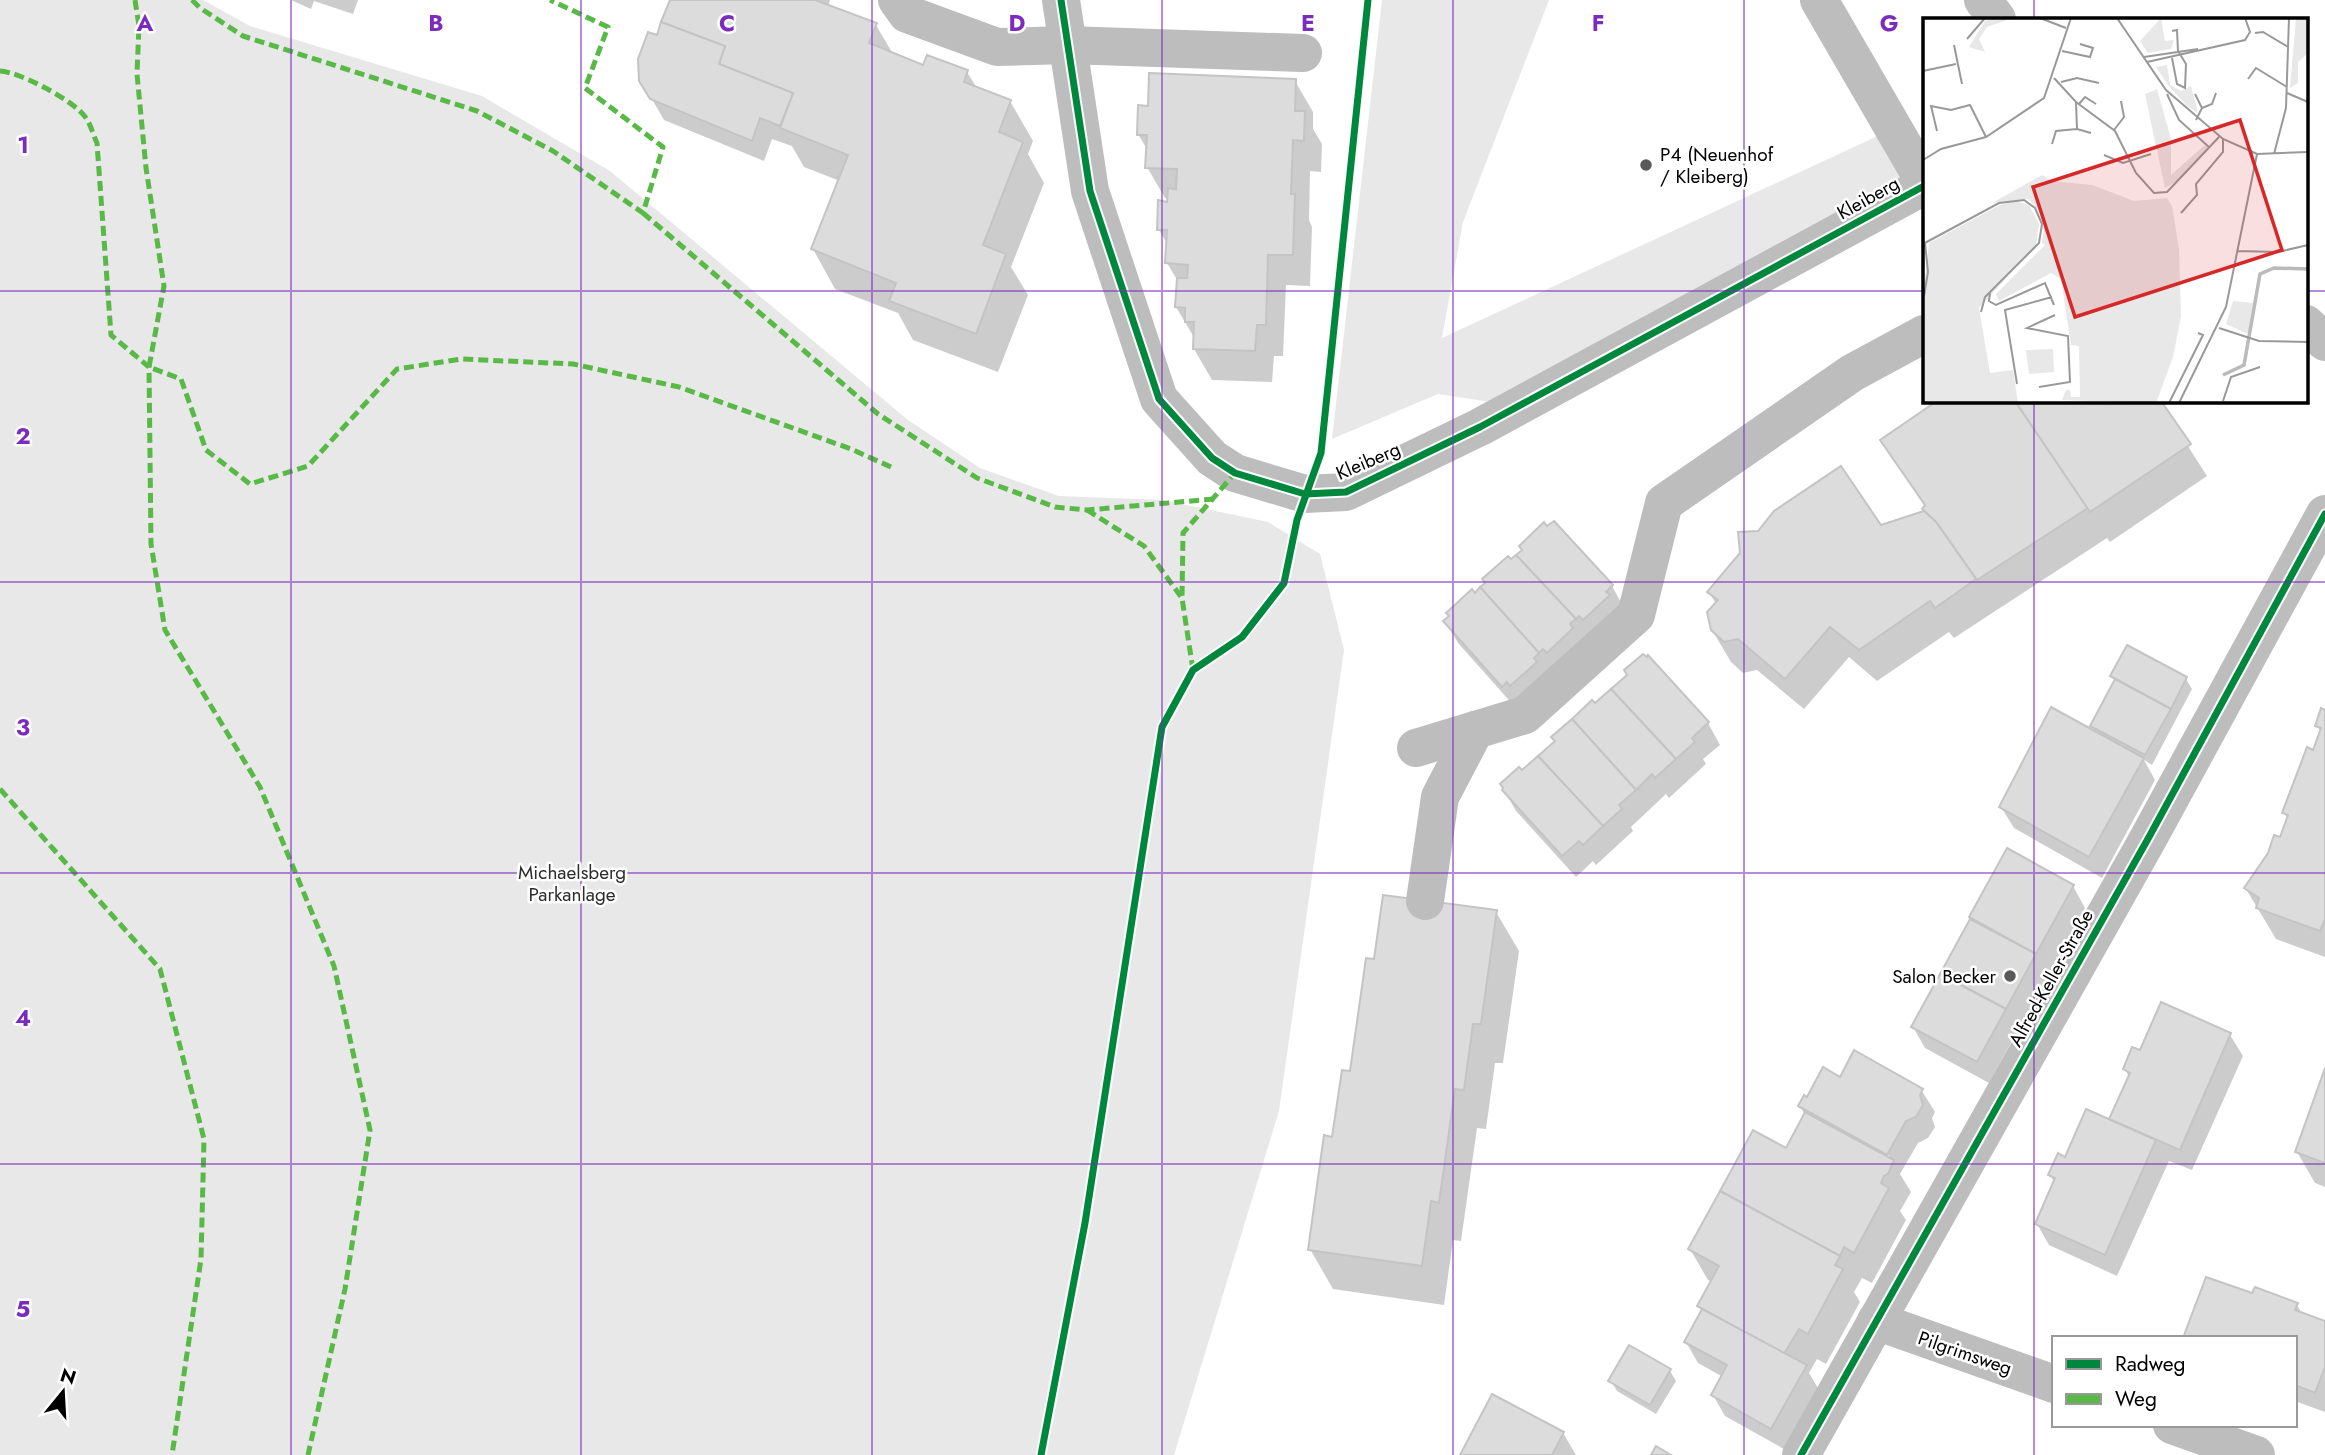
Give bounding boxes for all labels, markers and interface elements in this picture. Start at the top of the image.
text: A [136,6,154,40]
text: B [428,6,444,40]
text: C [719,6,735,40]
text: D [1009,6,1026,40]
text: E [1301,6,1315,40]
text: F [1592,6,1604,40]
text: G [1880,6,1898,40]
inset map [1923,18,2308,402]
text: 1 [17,128,29,162]
place label: P4 (Neuenhof / Kleiberg) [1660,141,1774,190]
marker: P4 (Neuenhof / Kleiberg) [1638,157,1654,173]
street label: Kleiberg [1832,170,1904,226]
text: 2 [15,419,31,453]
street label: Kleiberg [1332,435,1404,487]
text: 3 [16,710,30,744]
park label: Michaelsberg Parkanlage [518,859,626,908]
street label: Alfred-Keller-Straße [2002,904,2100,1052]
place label: Salon Becker [1892,963,1996,990]
marker: Salon Becker [2002,968,2018,984]
text: 4 [15,1001,31,1035]
text: 5 [16,1292,30,1326]
street label: Pilgrimsweg [1914,1324,2016,1382]
legend [2052,1336,2297,1427]
text: Radweg [2115,1349,2186,1379]
north arrow [28,1357,98,1427]
text: N [57,1361,79,1391]
text: Weg [2115,1384,2157,1414]

